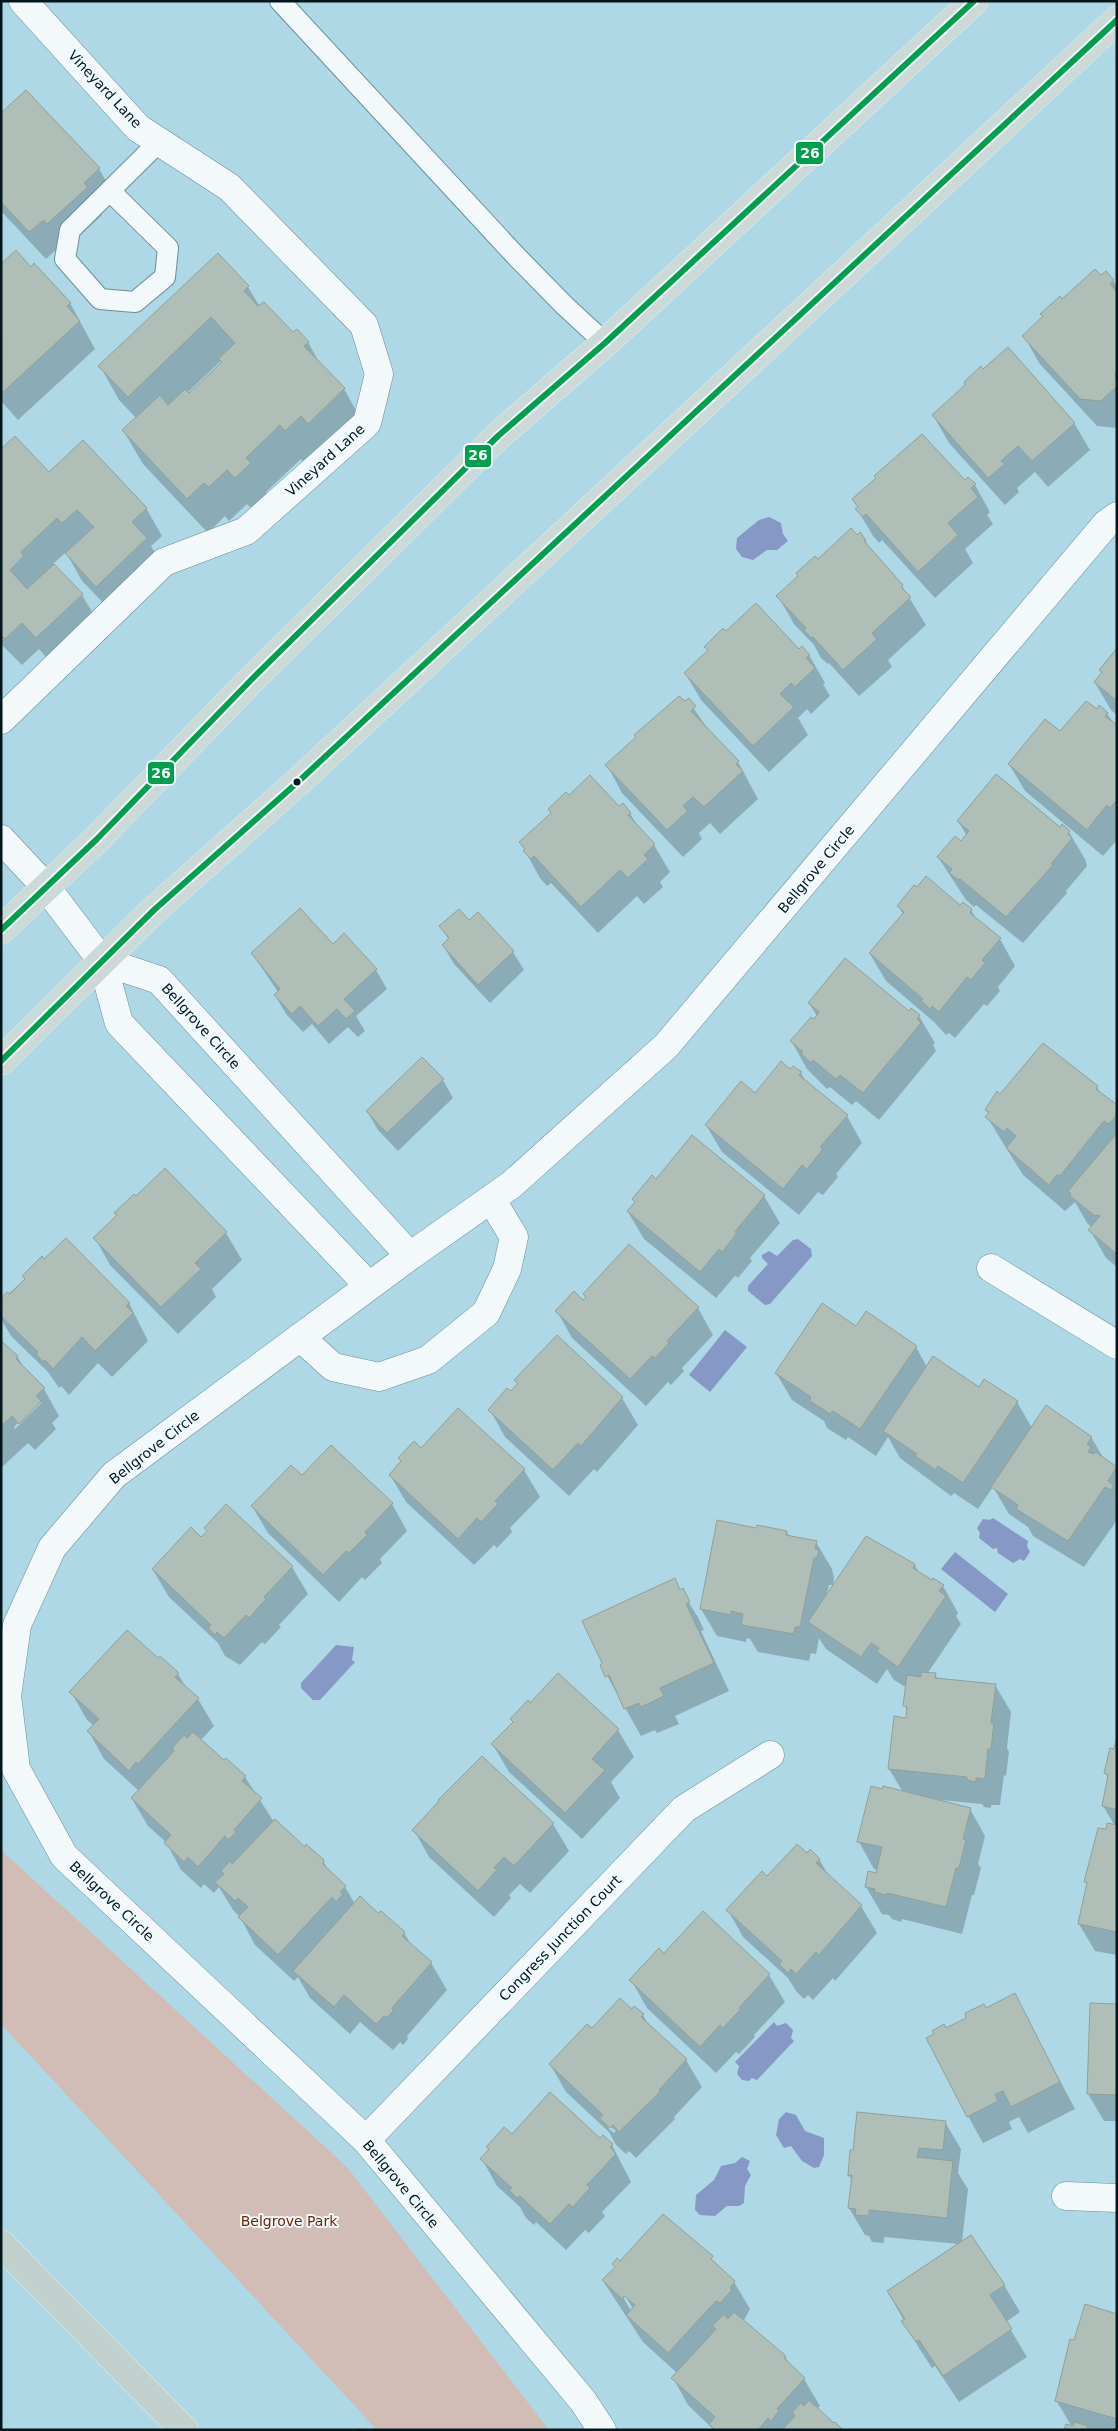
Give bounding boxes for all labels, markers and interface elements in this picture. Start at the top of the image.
street label: Vineyard Lane [65,47,145,131]
line badge: 26 [795,141,824,165]
text: 26 [800,145,820,161]
street label: Vineyard Lane [282,421,368,499]
line badge: 26 [464,444,492,468]
text: 26 [468,447,488,463]
line badge: 26 [147,761,175,785]
text: 26 [151,765,171,781]
unlabelled marker [292,777,302,787]
street label: Bellgrove Circle [775,822,857,916]
street label: Bellgrove Circle [158,980,244,1072]
street label: Bellgrove Circle [106,1407,202,1487]
street label: Bellgrove Circle [66,1858,158,1944]
street label: Congress Junction Court [496,1871,625,2004]
street label: Bellgrove Circle [360,2137,442,2231]
park label: Belgrove Park [241,2213,338,2229]

